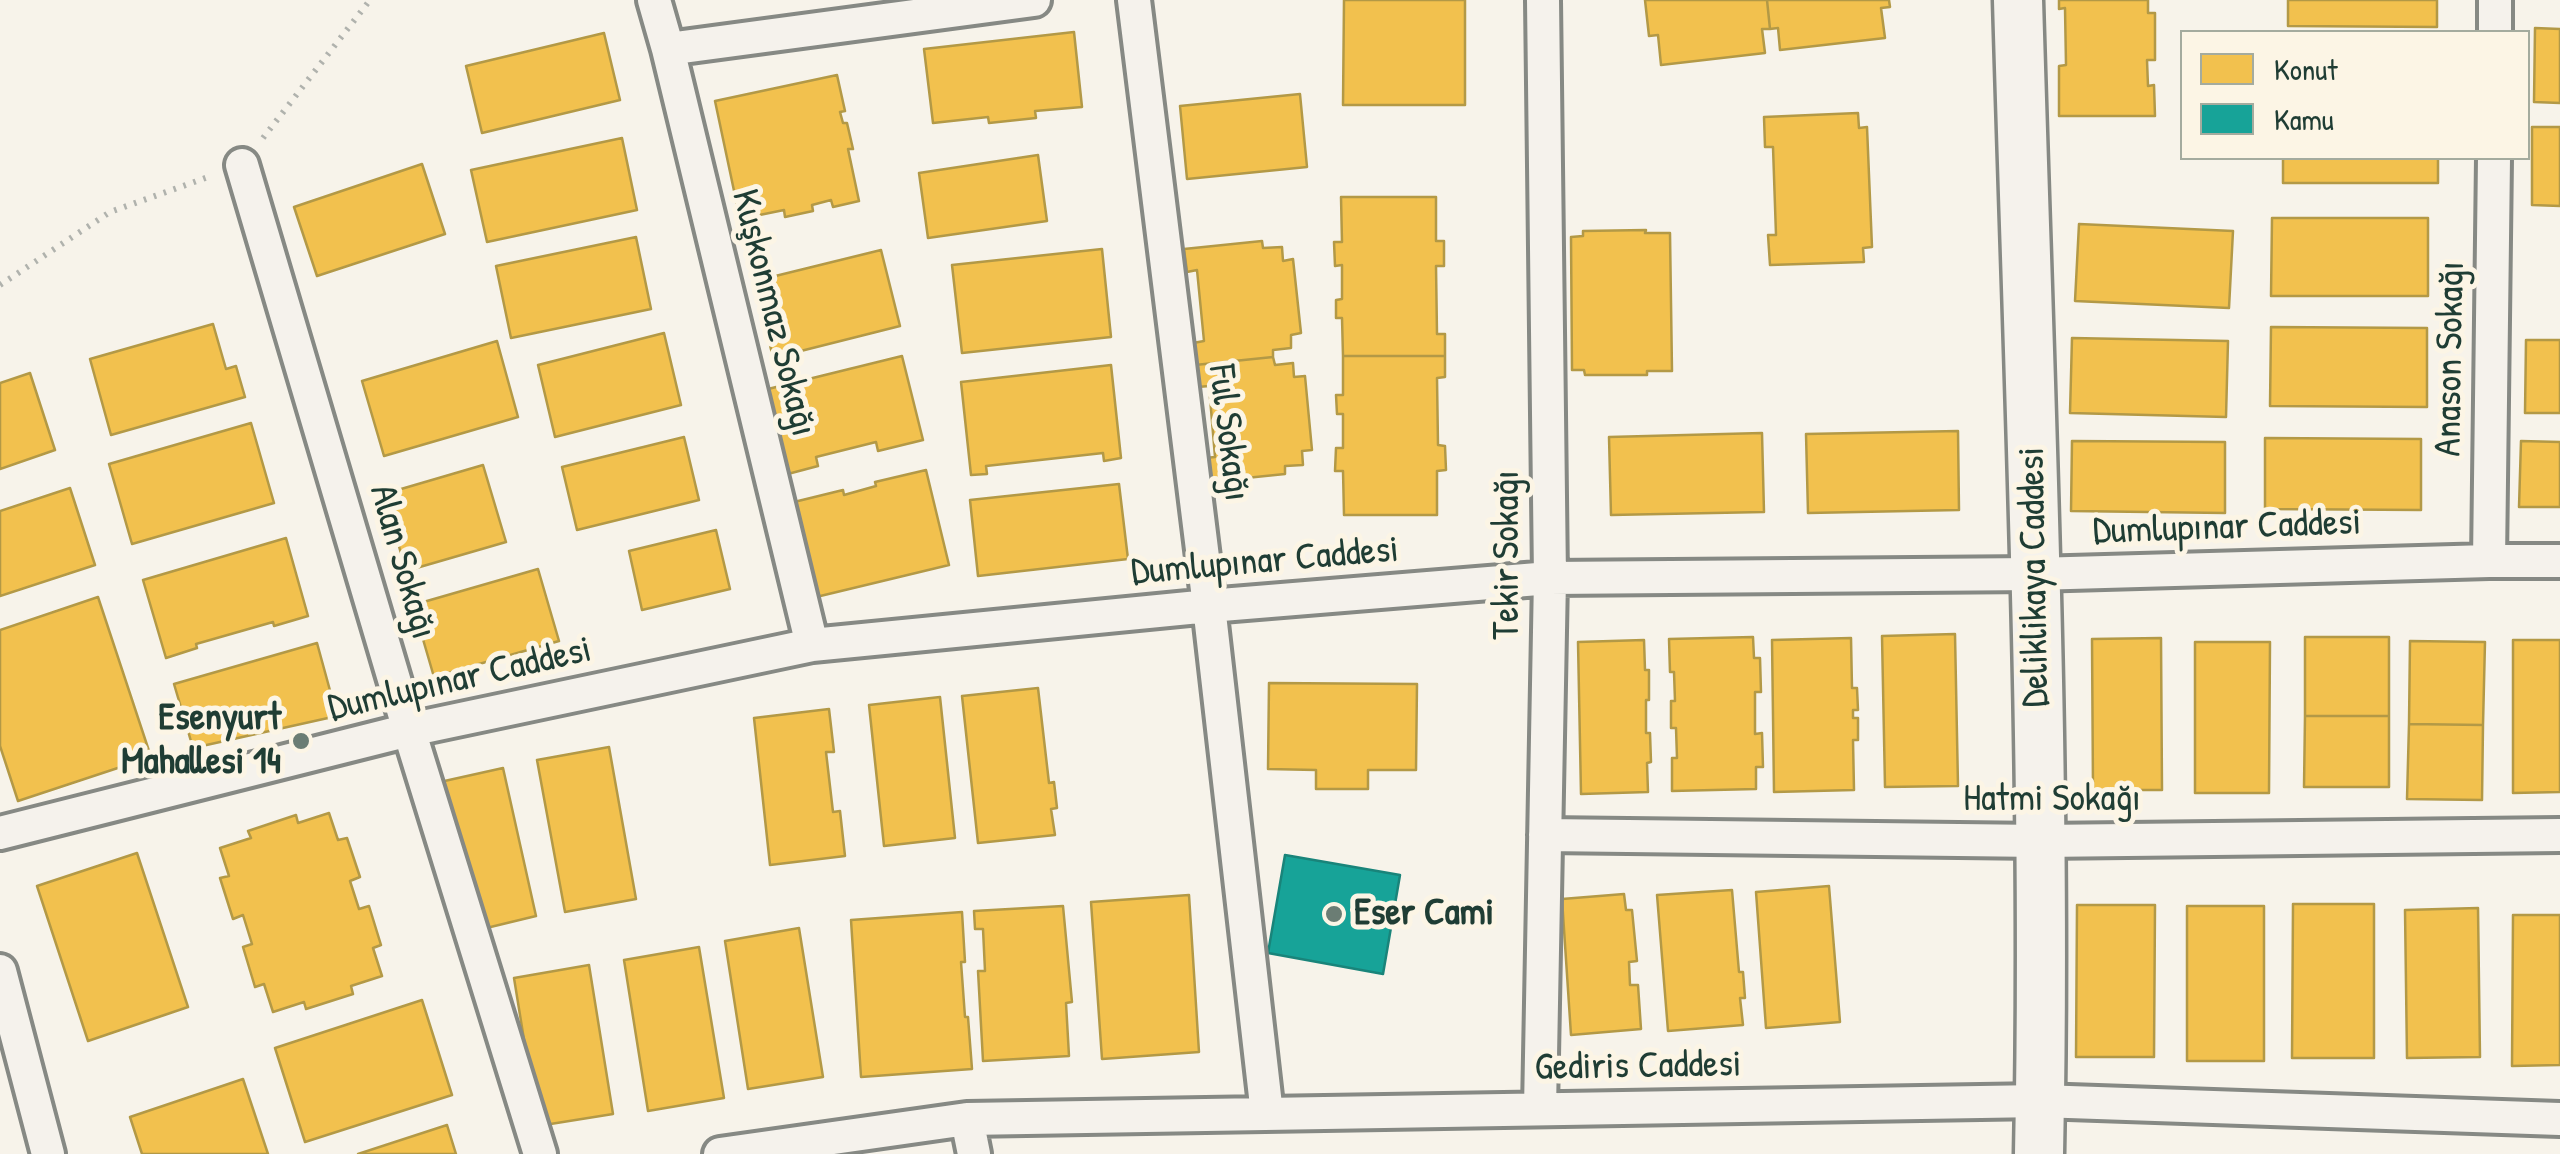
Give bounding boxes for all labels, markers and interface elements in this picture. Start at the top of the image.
legend [2180,30,2530,160]
text: Konut [2274,49,2338,89]
text: Kamu [2274,99,2334,139]
street label: Kuşkonmaz Sokağı [720,185,826,441]
street label: Anason Sokağı [2426,261,2476,457]
street label: Ful Sokağı [1197,362,1259,504]
street label: Deliklikaya Caddesi [2010,447,2060,707]
street label: Tekir Sokağı [1485,470,1531,640]
street label: Alan Sokağı [358,480,446,644]
street label: Dumlupınar Caddesi [2092,501,2362,555]
street label: Dumlupınar Caddesi [1129,528,1401,596]
street label: Dumlupınar Caddesi [324,628,596,732]
place label: Esenyurt Mahallesi 14 [121,696,281,786]
marker: Esenyurt Mahallesi 14 [290,730,312,752]
street label: Hatmi Sokağı [1963,777,2141,823]
place label: Eser Cami [1354,891,1494,937]
marker: Eser Cami [1323,903,1345,925]
street label: Gediris Caddesi [1534,1042,1742,1092]

